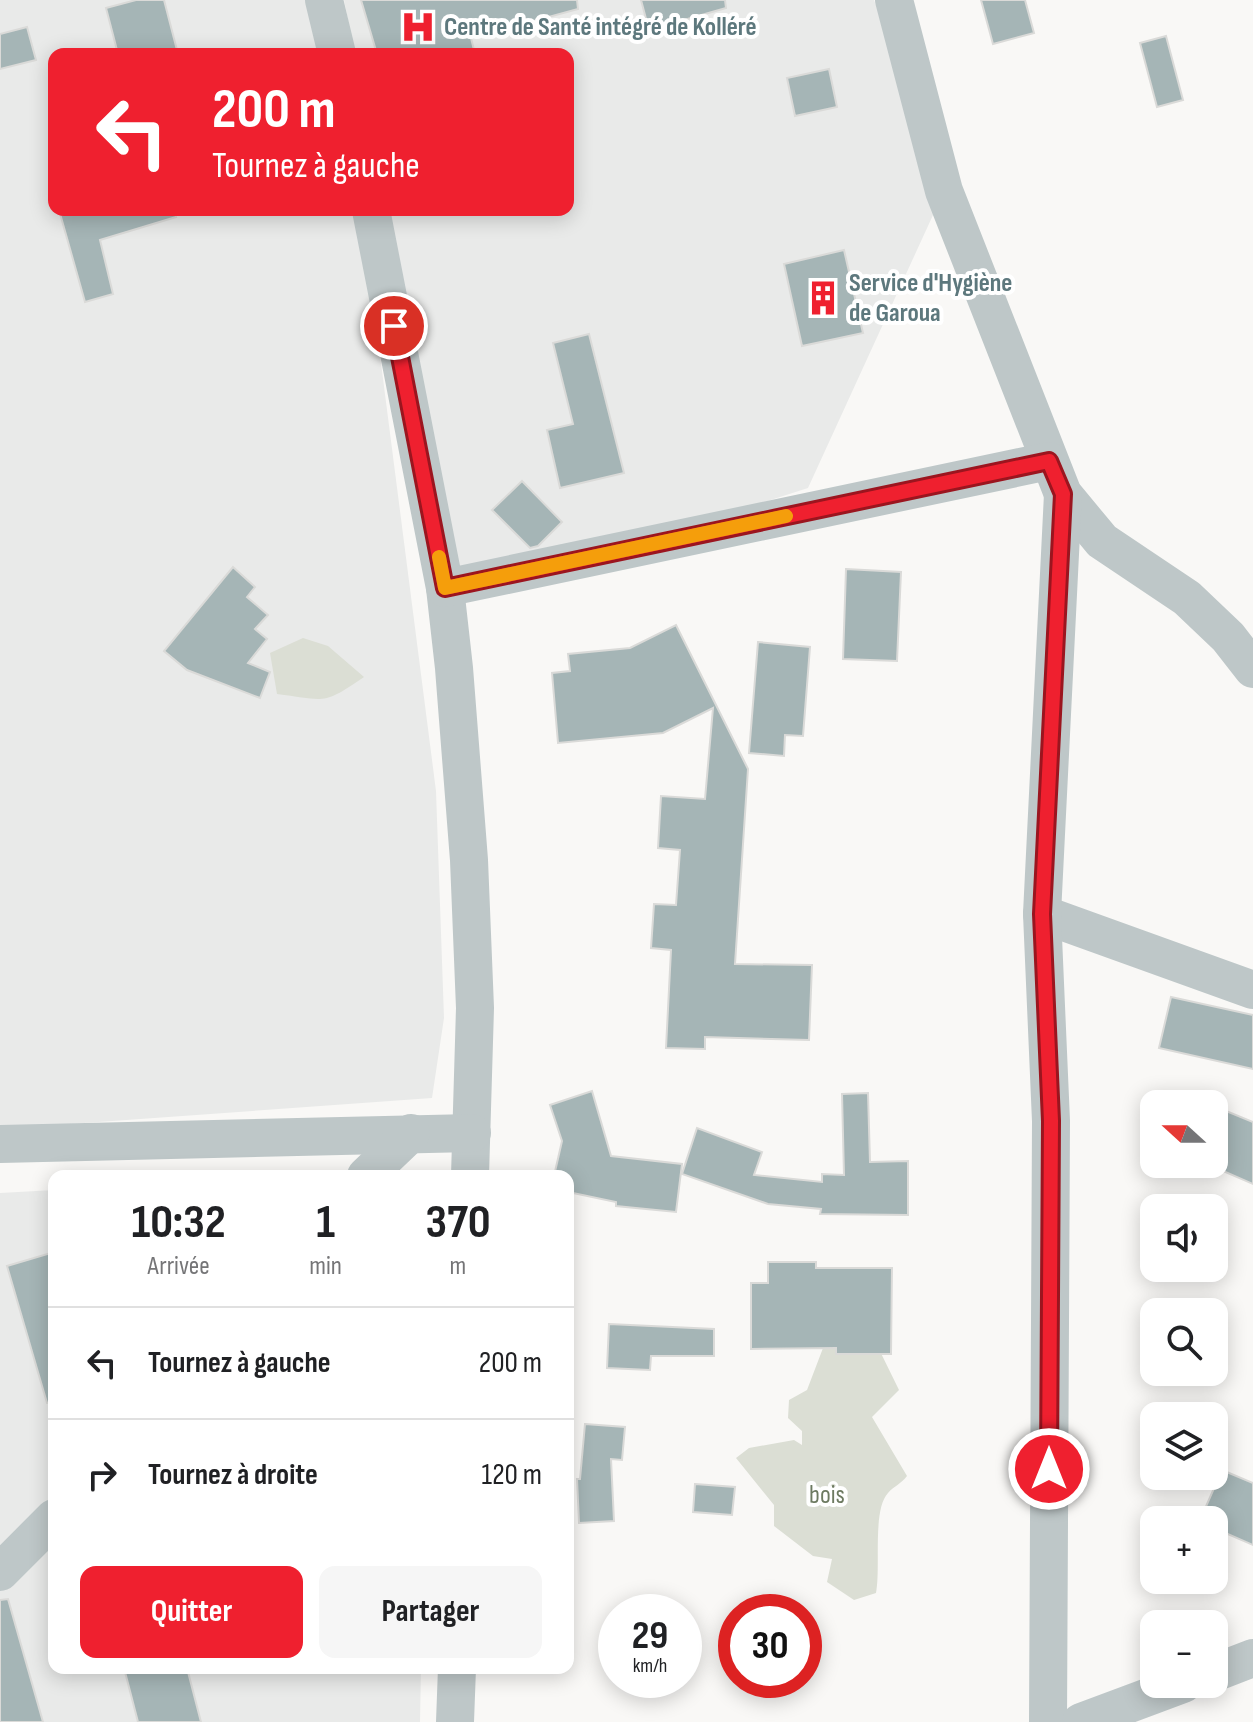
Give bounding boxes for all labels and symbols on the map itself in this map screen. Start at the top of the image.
hospital icon: Centre de Santé intégré de Kolléré [399,8,437,46]
place label: Centre de Santé intégré de Kolléré [444,12,757,43]
place label: Service d'Hygiène de Garoua [849,268,1012,329]
building icon: Service d'Hygiène de Garoua [804,279,842,317]
pin [360,292,428,360]
north arrow [1140,1090,1228,1178]
position arrow [1007,1427,1091,1511]
park label: bois [809,1480,845,1511]
speed limit sign: 30 [718,1594,822,1698]

